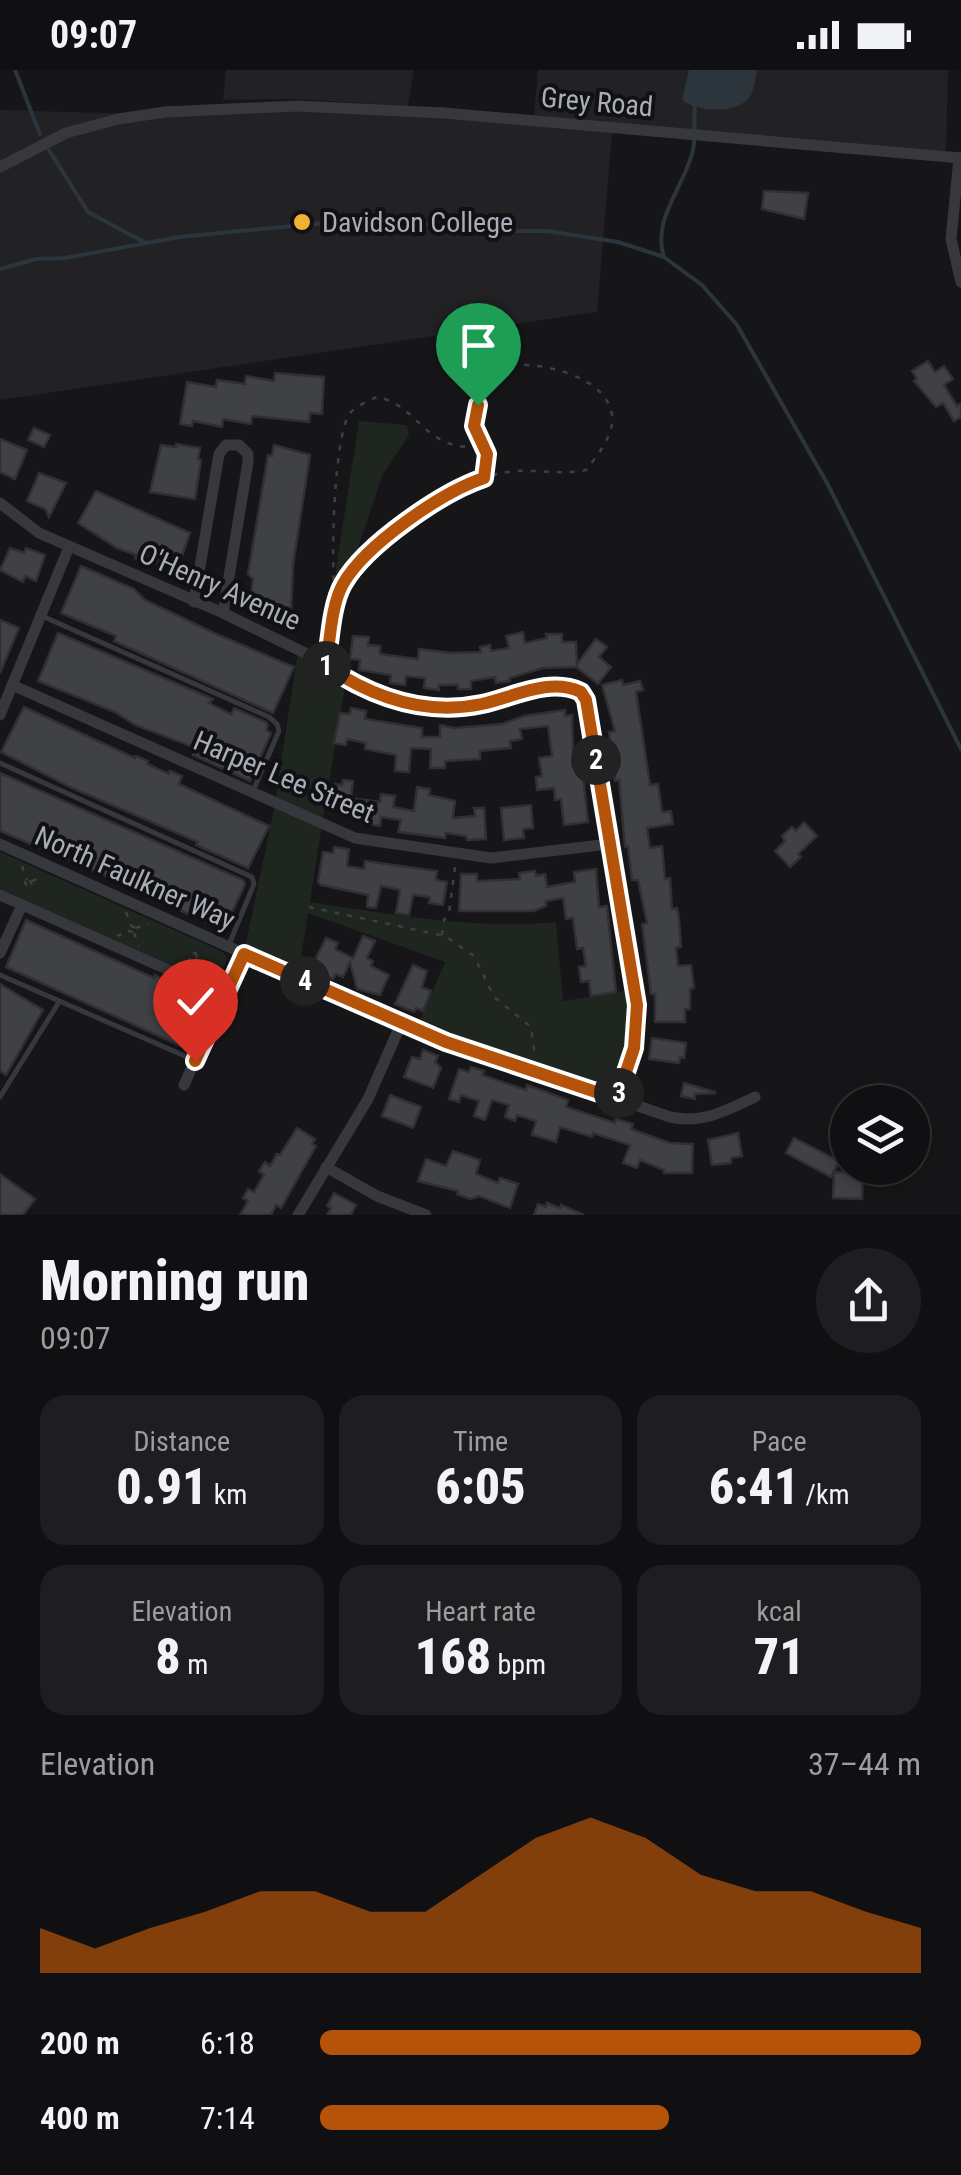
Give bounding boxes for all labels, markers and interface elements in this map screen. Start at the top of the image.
text: 09:07 [50,13,137,57]
street label: Grey Road [540,81,654,123]
place label: Davidson College [322,206,513,239]
marker: Davidson College [291,211,313,233]
pin [436,303,521,406]
icon: arrive [451,318,506,373]
street label: O'Henry Avenue [134,537,306,637]
pin: 1 [301,641,351,691]
text: 1 [319,649,333,682]
street label: Harper Lee Street [189,724,379,830]
pin: 2 [571,735,621,785]
text: 2 [589,743,603,776]
street label: North Faulkner Way [30,819,240,937]
pin: 4 [280,956,330,1006]
pin [153,959,238,1062]
text: 4 [298,964,312,997]
icon: check [168,974,223,1029]
pin: 3 [594,1068,644,1118]
text: 3 [612,1076,626,1109]
map controls [830,1085,930,1185]
button: layers [830,1085,930,1185]
button: share [816,1248,921,1353]
text: Morning run [40,1249,309,1313]
text: 09:07 [40,1319,111,1357]
text: Distance [134,1425,230,1458]
text: Time [453,1425,508,1458]
text: Pace [752,1425,807,1458]
text: 0.91 [116,1458,207,1516]
text: 6:05 [435,1458,526,1516]
text: 6:41 [709,1458,799,1516]
text: km [207,1478,247,1511]
text: /km [799,1478,850,1511]
text: Elevation [131,1595,232,1628]
text: Heart rate [425,1595,536,1628]
text: kcal [757,1595,802,1628]
text: 8 [155,1628,181,1686]
text: 168 [415,1628,491,1686]
text: 71 [754,1628,805,1686]
text: m [181,1648,208,1681]
text: bpm [491,1648,546,1681]
text: Elevation [40,1745,155,1783]
text: 37–44 m [808,1745,921,1783]
text: 200 m [40,2024,120,2062]
text: 6:18 [200,2024,255,2062]
text: 400 m [40,2099,120,2137]
text: 7:14 [200,2099,255,2137]

